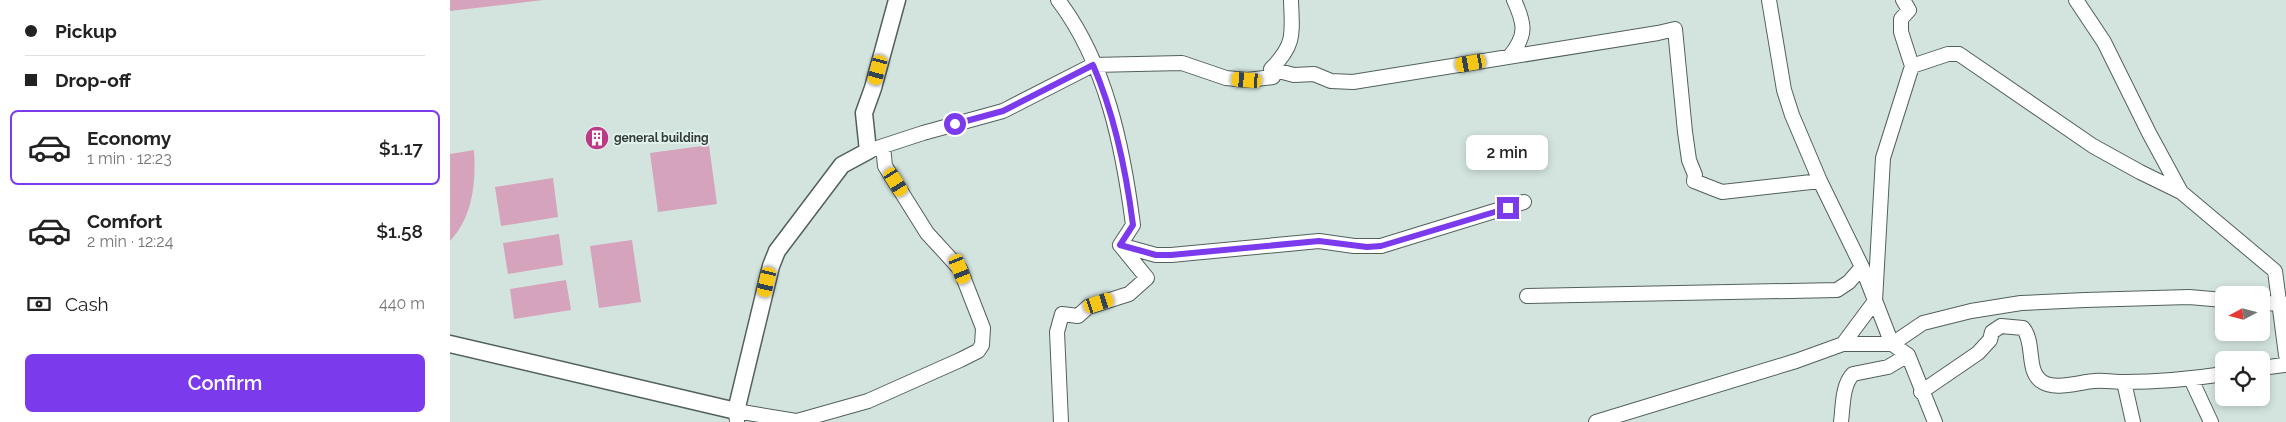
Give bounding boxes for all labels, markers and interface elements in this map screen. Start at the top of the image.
text: Pickup [55,20,117,42]
car [1454,53,1487,73]
car [866,54,889,86]
text: Drop-off [55,69,131,91]
car [1231,71,1262,89]
route start [944,113,966,135]
icon: car [27,125,72,170]
building icon: general building [584,125,610,151]
text: Economy [87,127,171,149]
place label: general building [614,131,709,145]
callout: 2 min [1467,136,1549,170]
text: $1.17 [379,137,423,159]
text: 2 min [1487,143,1528,162]
text: 1 min · 12:23 [87,149,172,168]
car [881,165,910,199]
route end [1497,197,1519,219]
icon: car [27,208,72,253]
text: Comfort [87,210,162,232]
text: $1.58 [376,220,423,242]
text: 2 min · 12:24 [87,232,173,251]
car [947,252,972,286]
car [756,266,777,298]
north arrow [2215,286,2270,341]
map controls [2215,286,2270,406]
icon: cash [25,290,53,318]
car [1082,291,1115,315]
text: Cash [65,293,109,315]
text: 440 m [379,294,425,313]
button: locate [2215,351,2270,406]
button: Confirm [25,354,425,412]

